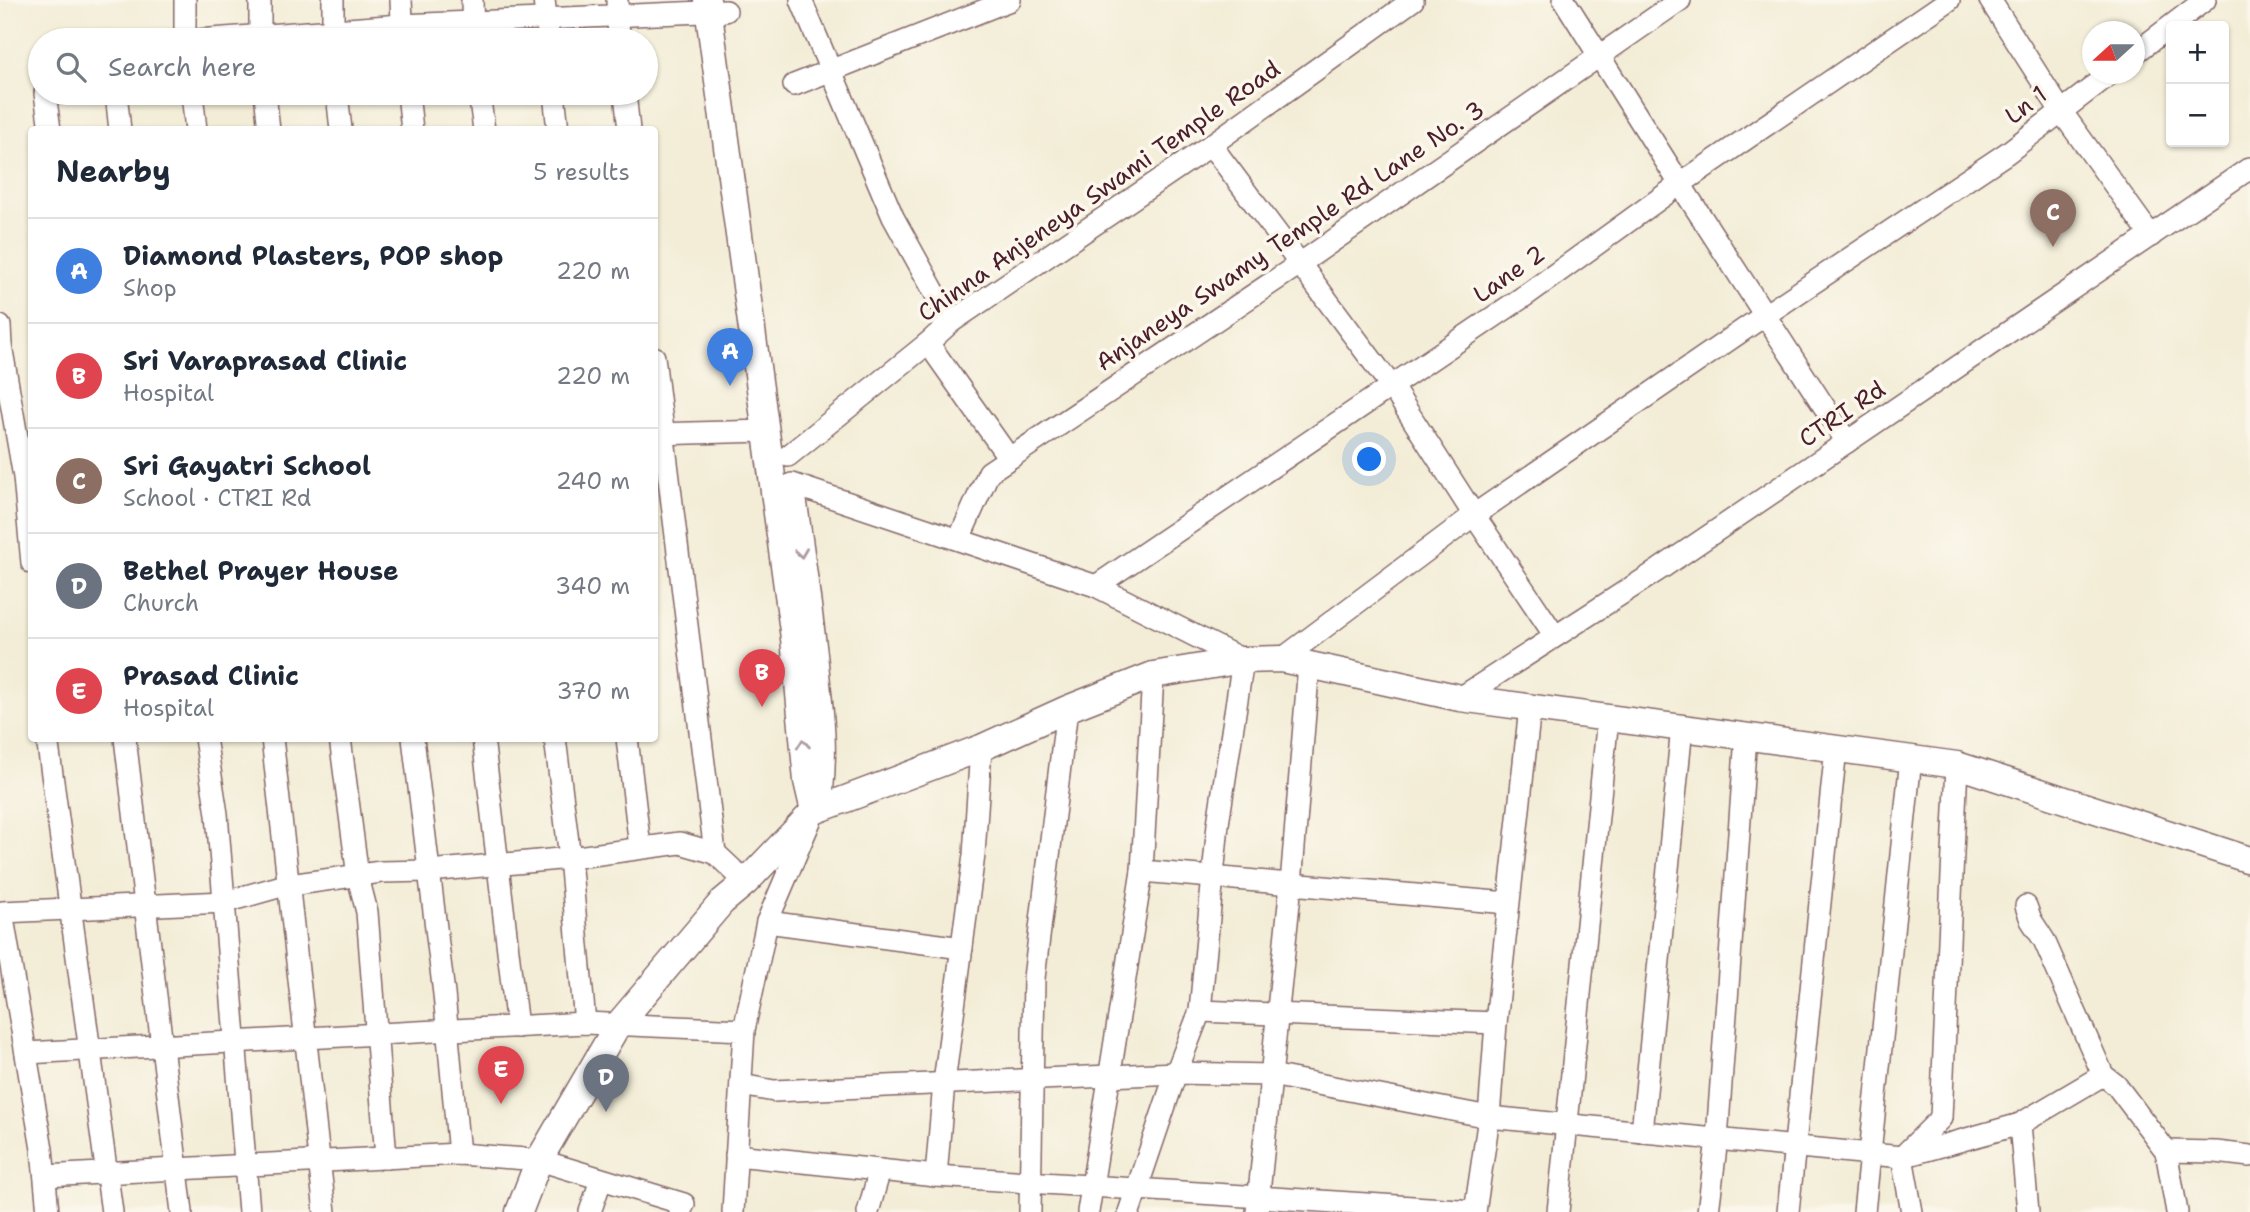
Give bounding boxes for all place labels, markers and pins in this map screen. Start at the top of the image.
pin: C [2030,189,2076,247]
pin: A [707,328,753,386]
pin: B [739,649,785,707]
pin: E [478,1046,524,1104]
pin: D [583,1054,629,1112]

